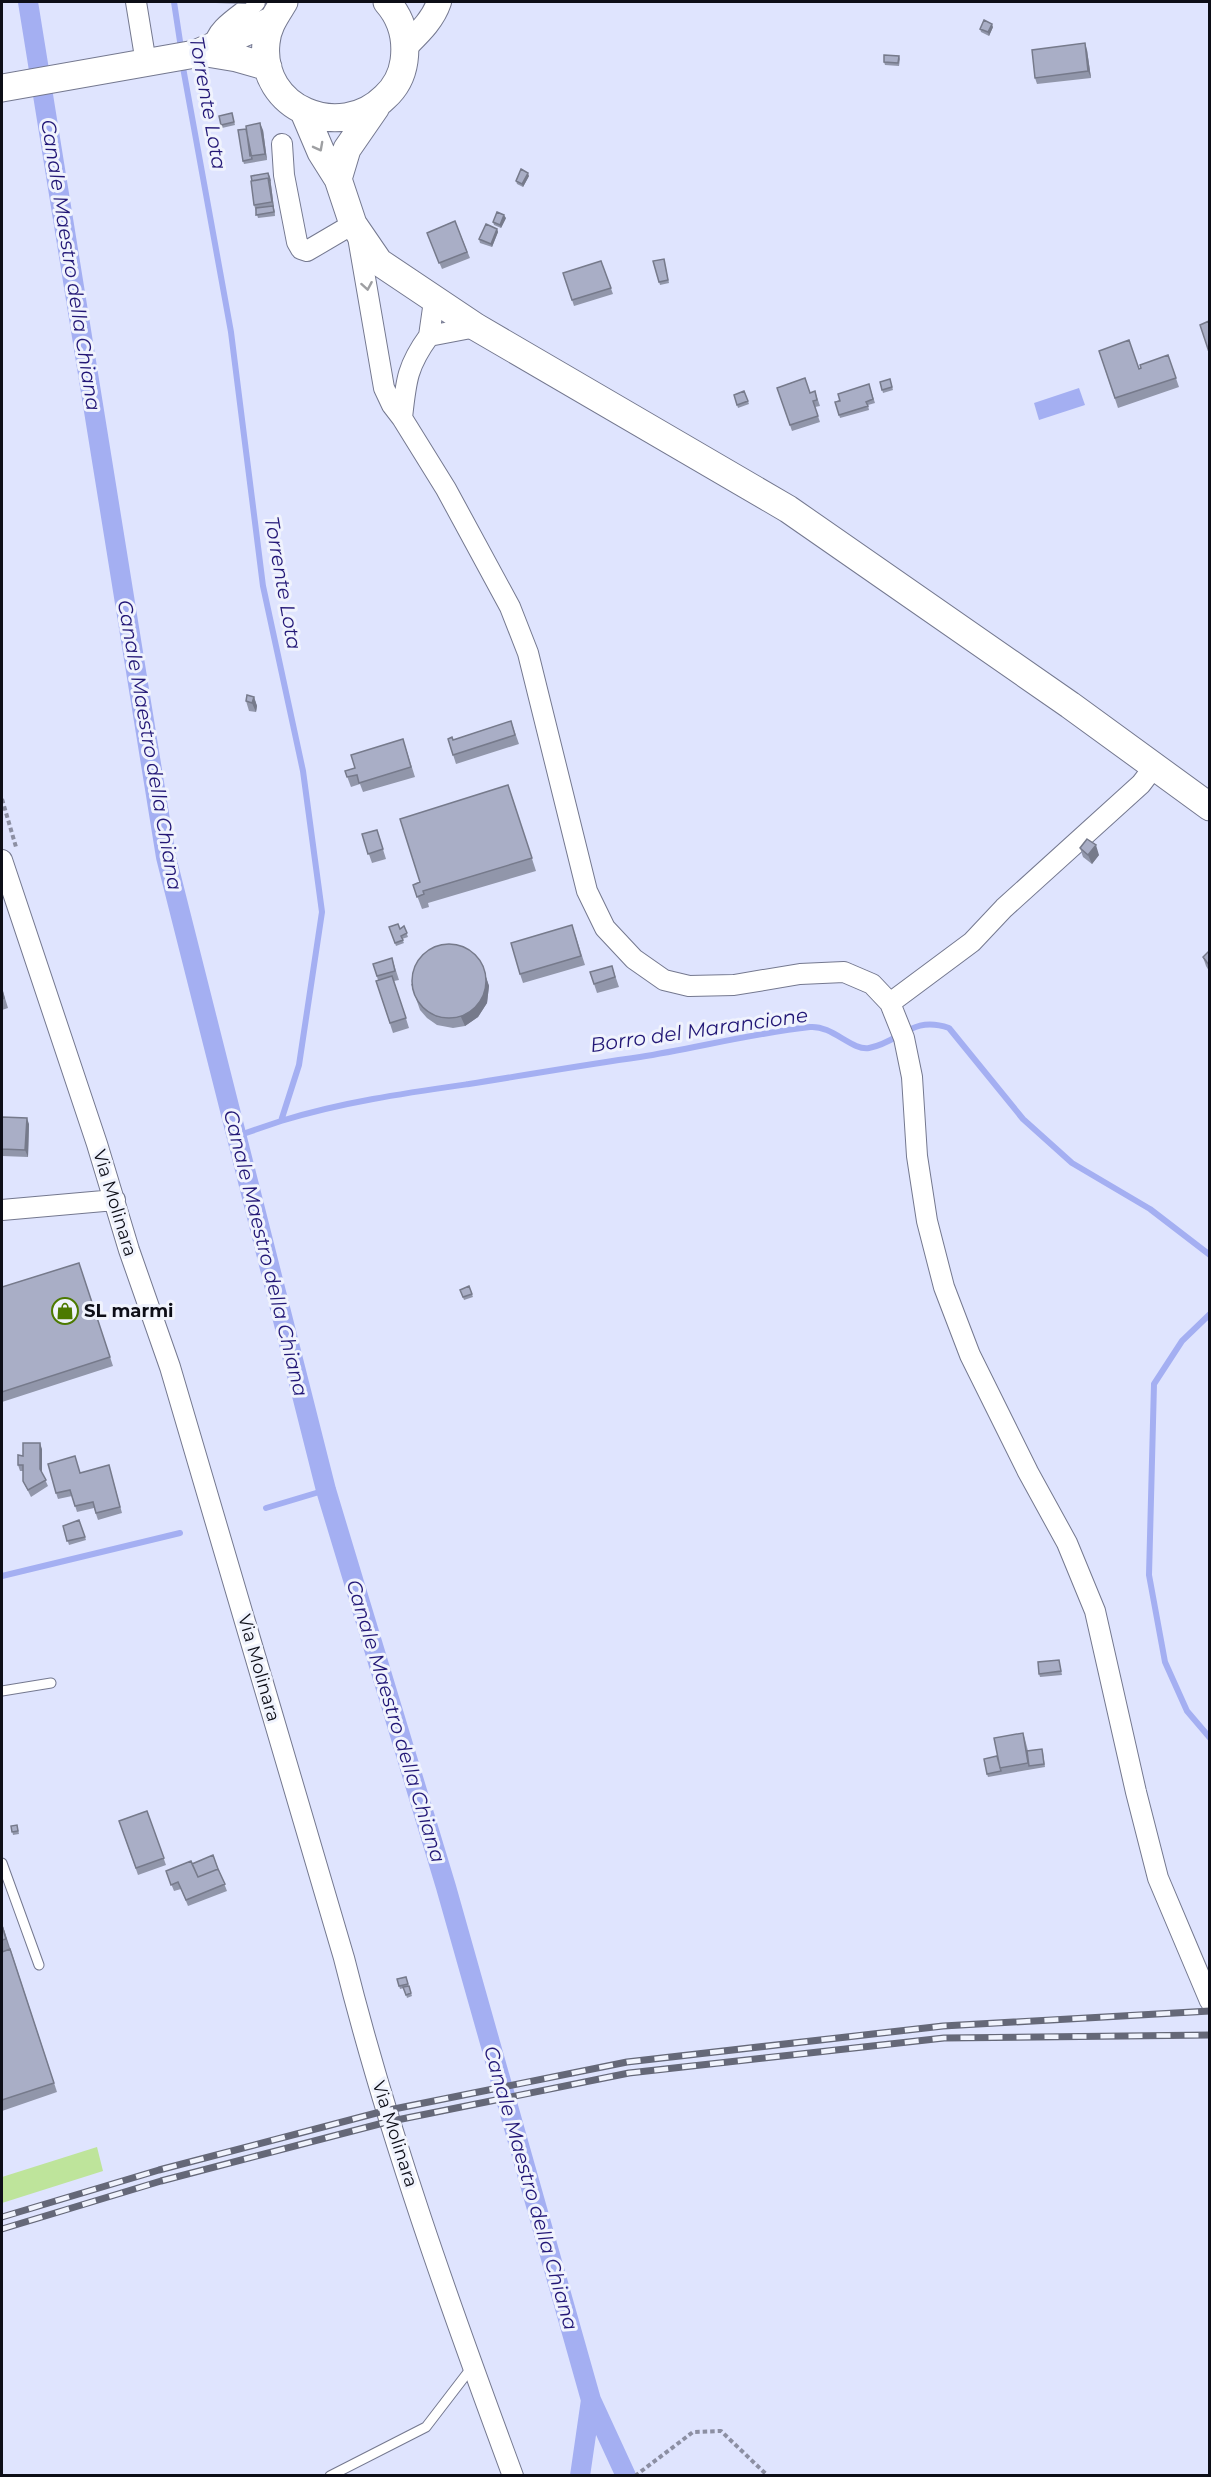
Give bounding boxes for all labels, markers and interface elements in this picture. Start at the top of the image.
water label: Torrente Lota [184,35,232,171]
water label: Canale Maestro della Chiana [36,118,106,412]
one-way arrow [312,140,323,151]
one-way arrow [360,282,372,291]
water label: Torrente Lota [259,515,307,651]
water label: Canale Maestro della Chiana [113,598,187,892]
water label: Borro del Marancione [589,1003,809,1057]
water label: Canale Maestro della Chiana [219,1107,313,1399]
street label: Via Molinara [88,1147,142,1259]
shop icon: SL marmi [50,1296,80,1326]
place label: SL marmi [84,1300,173,1322]
water label: Canale Maestro della Chiana [341,1577,451,1865]
street label: Via Molinara [233,1612,285,1724]
water label: Canale Maestro della Chiana [479,2043,583,2333]
street label: Via Molinara [367,2078,423,2190]

